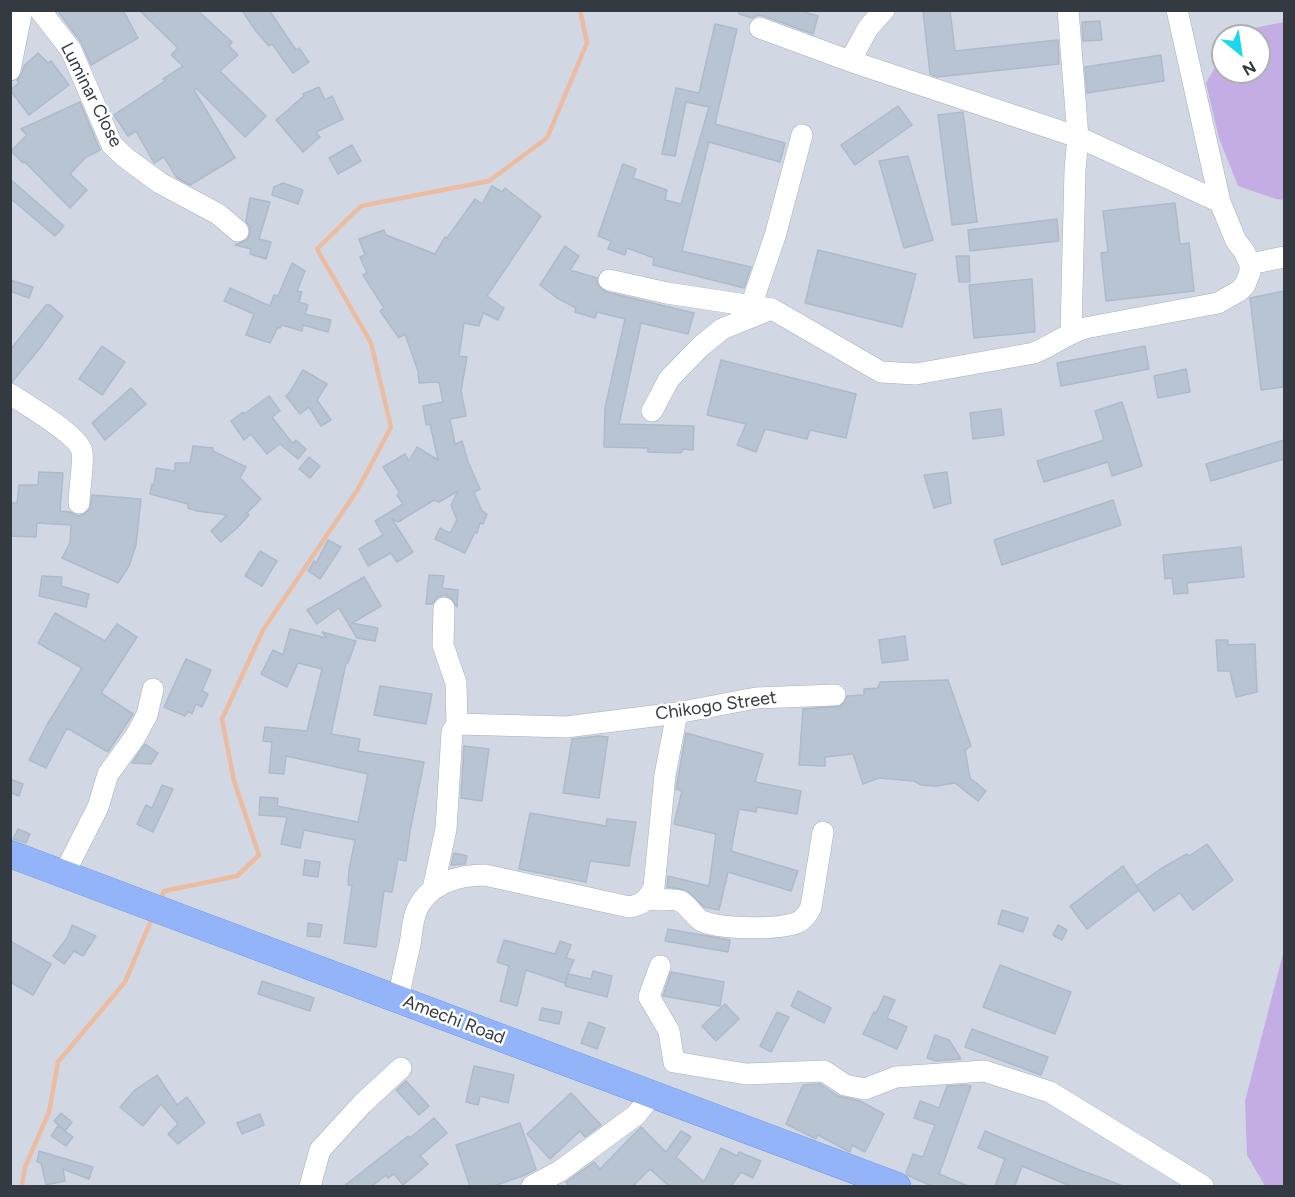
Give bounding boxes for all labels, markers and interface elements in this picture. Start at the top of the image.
north arrow [1211,24,1271,84]
street label: Luminar Close [55,39,127,151]
text: N [1239,57,1259,80]
street label: Chikogo Street [654,687,778,725]
street label: Amechi Road [400,991,508,1049]

